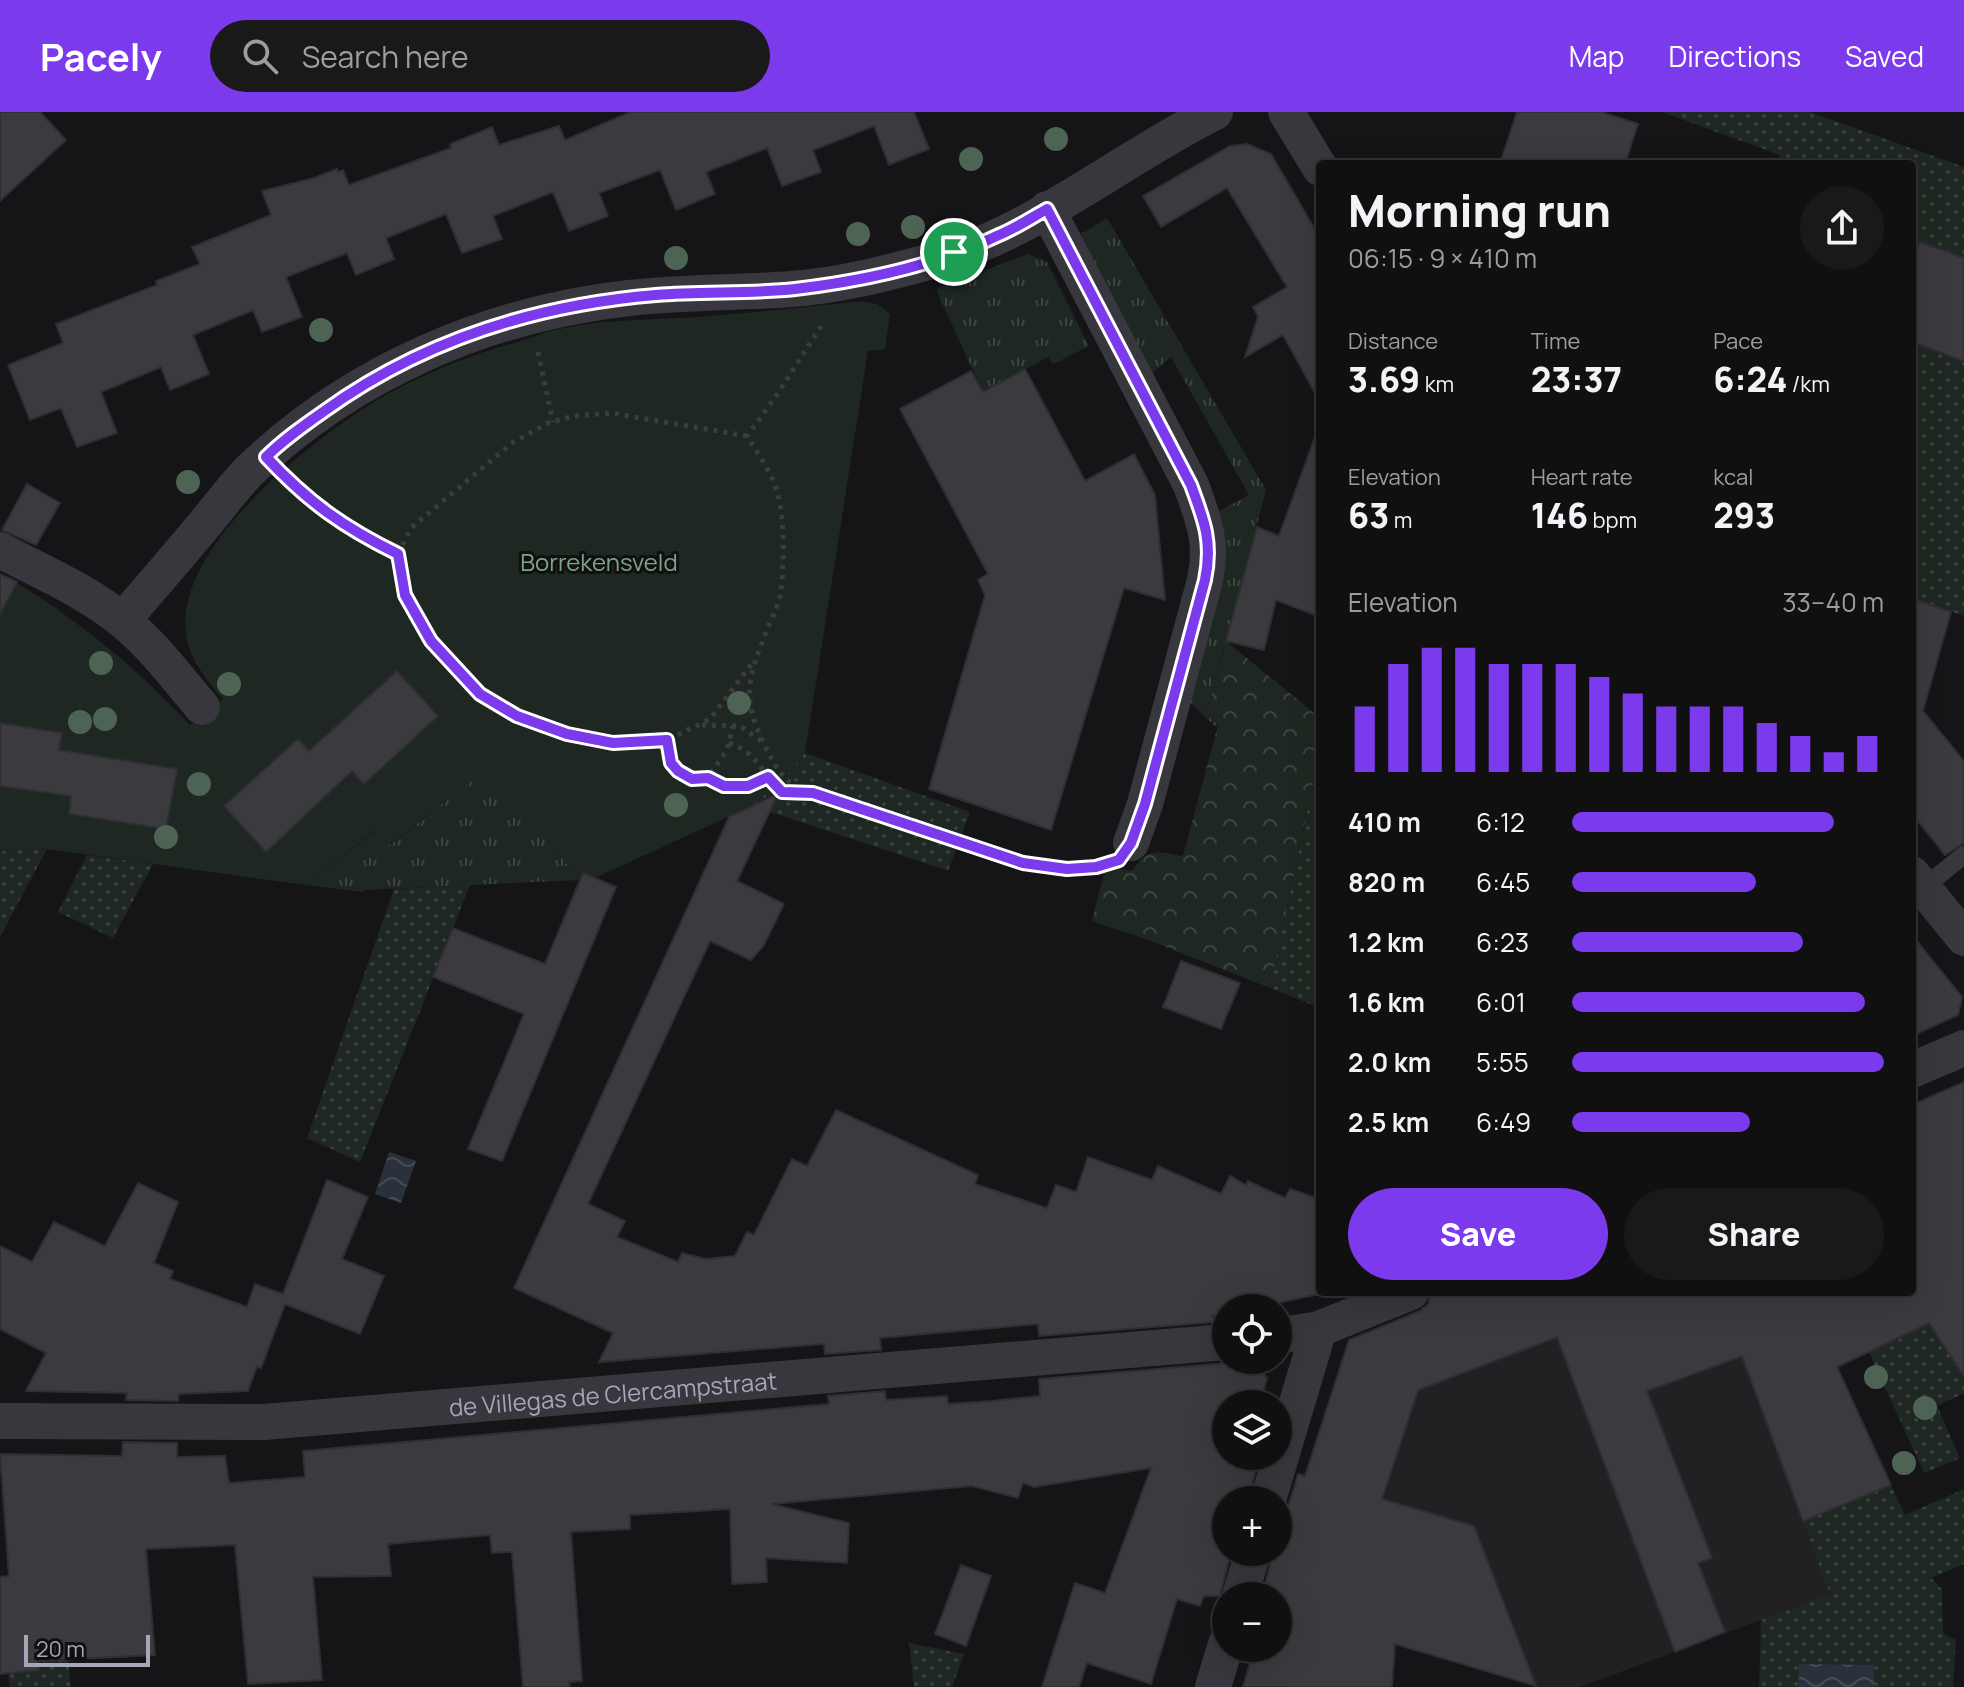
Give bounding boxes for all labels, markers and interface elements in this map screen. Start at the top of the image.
search box [210,20,770,92]
text: Pacely [40,30,162,82]
icon: search [238,34,282,78]
text: Search here [302,36,469,77]
text: Map [1569,37,1624,75]
text: Directions [1668,37,1801,75]
text: Saved [1845,37,1924,75]
text: Morning run [1348,180,1611,240]
button: share [1800,186,1884,270]
pin [920,218,988,286]
icon: arrive [932,230,976,274]
text: 06:15 · 9 × 410 m [1348,240,1537,276]
text: Distance [1348,326,1438,356]
text: Time [1531,326,1580,356]
text: Pace [1713,326,1763,356]
text: 3.69 [1348,356,1420,402]
text: 23:37 [1531,356,1622,402]
text: 6:24 [1713,356,1787,402]
text: km [1420,369,1454,399]
text: /km [1787,369,1830,399]
text: Elevation [1348,462,1441,492]
text: Heart rate [1531,462,1633,492]
text: kcal [1713,462,1753,492]
text: 63 [1348,492,1389,538]
text: 146 [1531,492,1588,538]
text: 293 [1713,492,1775,538]
text: m [1389,505,1412,535]
text: bpm [1588,505,1637,535]
park label: Borrekensveld [520,545,678,578]
text: Elevation [1348,584,1458,620]
text: 33–40 m [1782,584,1884,620]
text: 410 m [1348,804,1421,840]
text: 6:12 [1476,804,1525,840]
text: 820 m [1348,864,1425,900]
text: 6:45 [1476,864,1530,900]
text: 1.2 km [1348,924,1424,960]
text: 6:23 [1476,924,1529,960]
text: 1.6 km [1348,984,1425,1020]
text: 6:01 [1476,984,1526,1020]
text: 2.0 km [1348,1044,1431,1080]
text: 5:55 [1476,1044,1529,1080]
text: 2.5 km [1348,1104,1429,1140]
text: 6:49 [1476,1104,1531,1140]
button: Save [1348,1188,1608,1280]
button: Share [1624,1188,1884,1280]
map controls [1212,1294,1292,1662]
button: locate [1212,1294,1292,1374]
street label: de Villegas de Clercampstraat [447,1363,778,1423]
button: layers [1212,1390,1292,1470]
button: + [1212,1486,1292,1566]
button: − [1212,1582,1292,1662]
scale bar [24,1631,150,1667]
text: 20 m [36,1634,85,1664]

